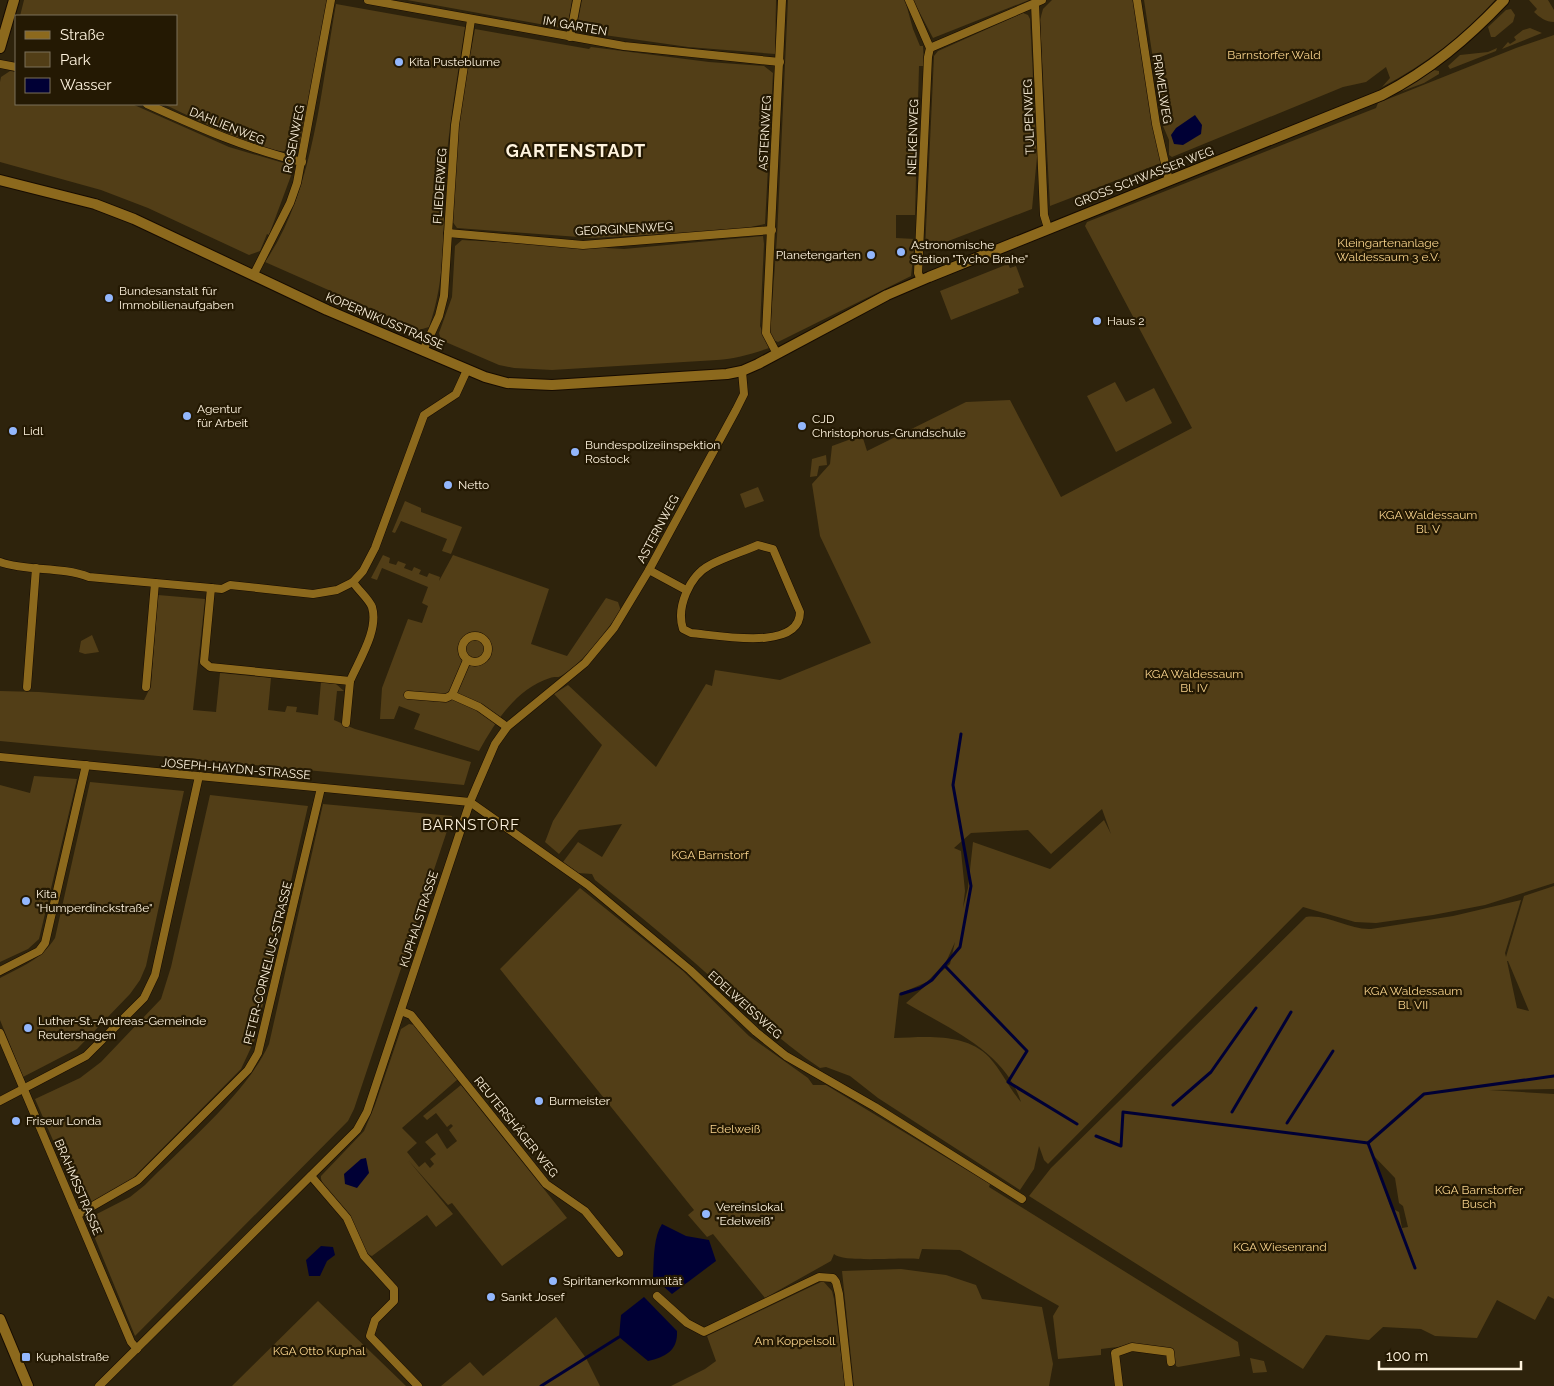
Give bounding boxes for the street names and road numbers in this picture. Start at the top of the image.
street label: IM GARTEN [542,13,608,39]
street label: PRIMELWEG [1150,53,1174,125]
street label: TULPENWEG [1021,79,1037,155]
street label: ASTERNWEG [756,95,774,171]
street label: NELKENWEG [905,99,921,175]
street label: ROSENWEG [281,104,307,174]
street label: DAHLIENWEG [187,105,267,147]
street label: GROSS SCHWASSER WEG [1072,144,1216,210]
street label: FLIEDERWEG [430,148,450,224]
street label: GEORGINENWEG [575,219,673,239]
street label: KOPERNIKUSSTRASSE [324,290,446,352]
street label: ASTERNWEG [634,492,682,566]
street label: JOSEPH-HAYDN-STRASSE [161,756,311,782]
street label: KUPHALSTRASSE [397,869,441,969]
street label: PETER-CORNELIUS-STRASSE [241,880,295,1046]
street label: EDELWEISSWEG [705,968,785,1042]
street label: REUTERSHÄGER WEG [471,1074,561,1180]
street label: BRAHMSSTRASSE [51,1137,105,1237]

